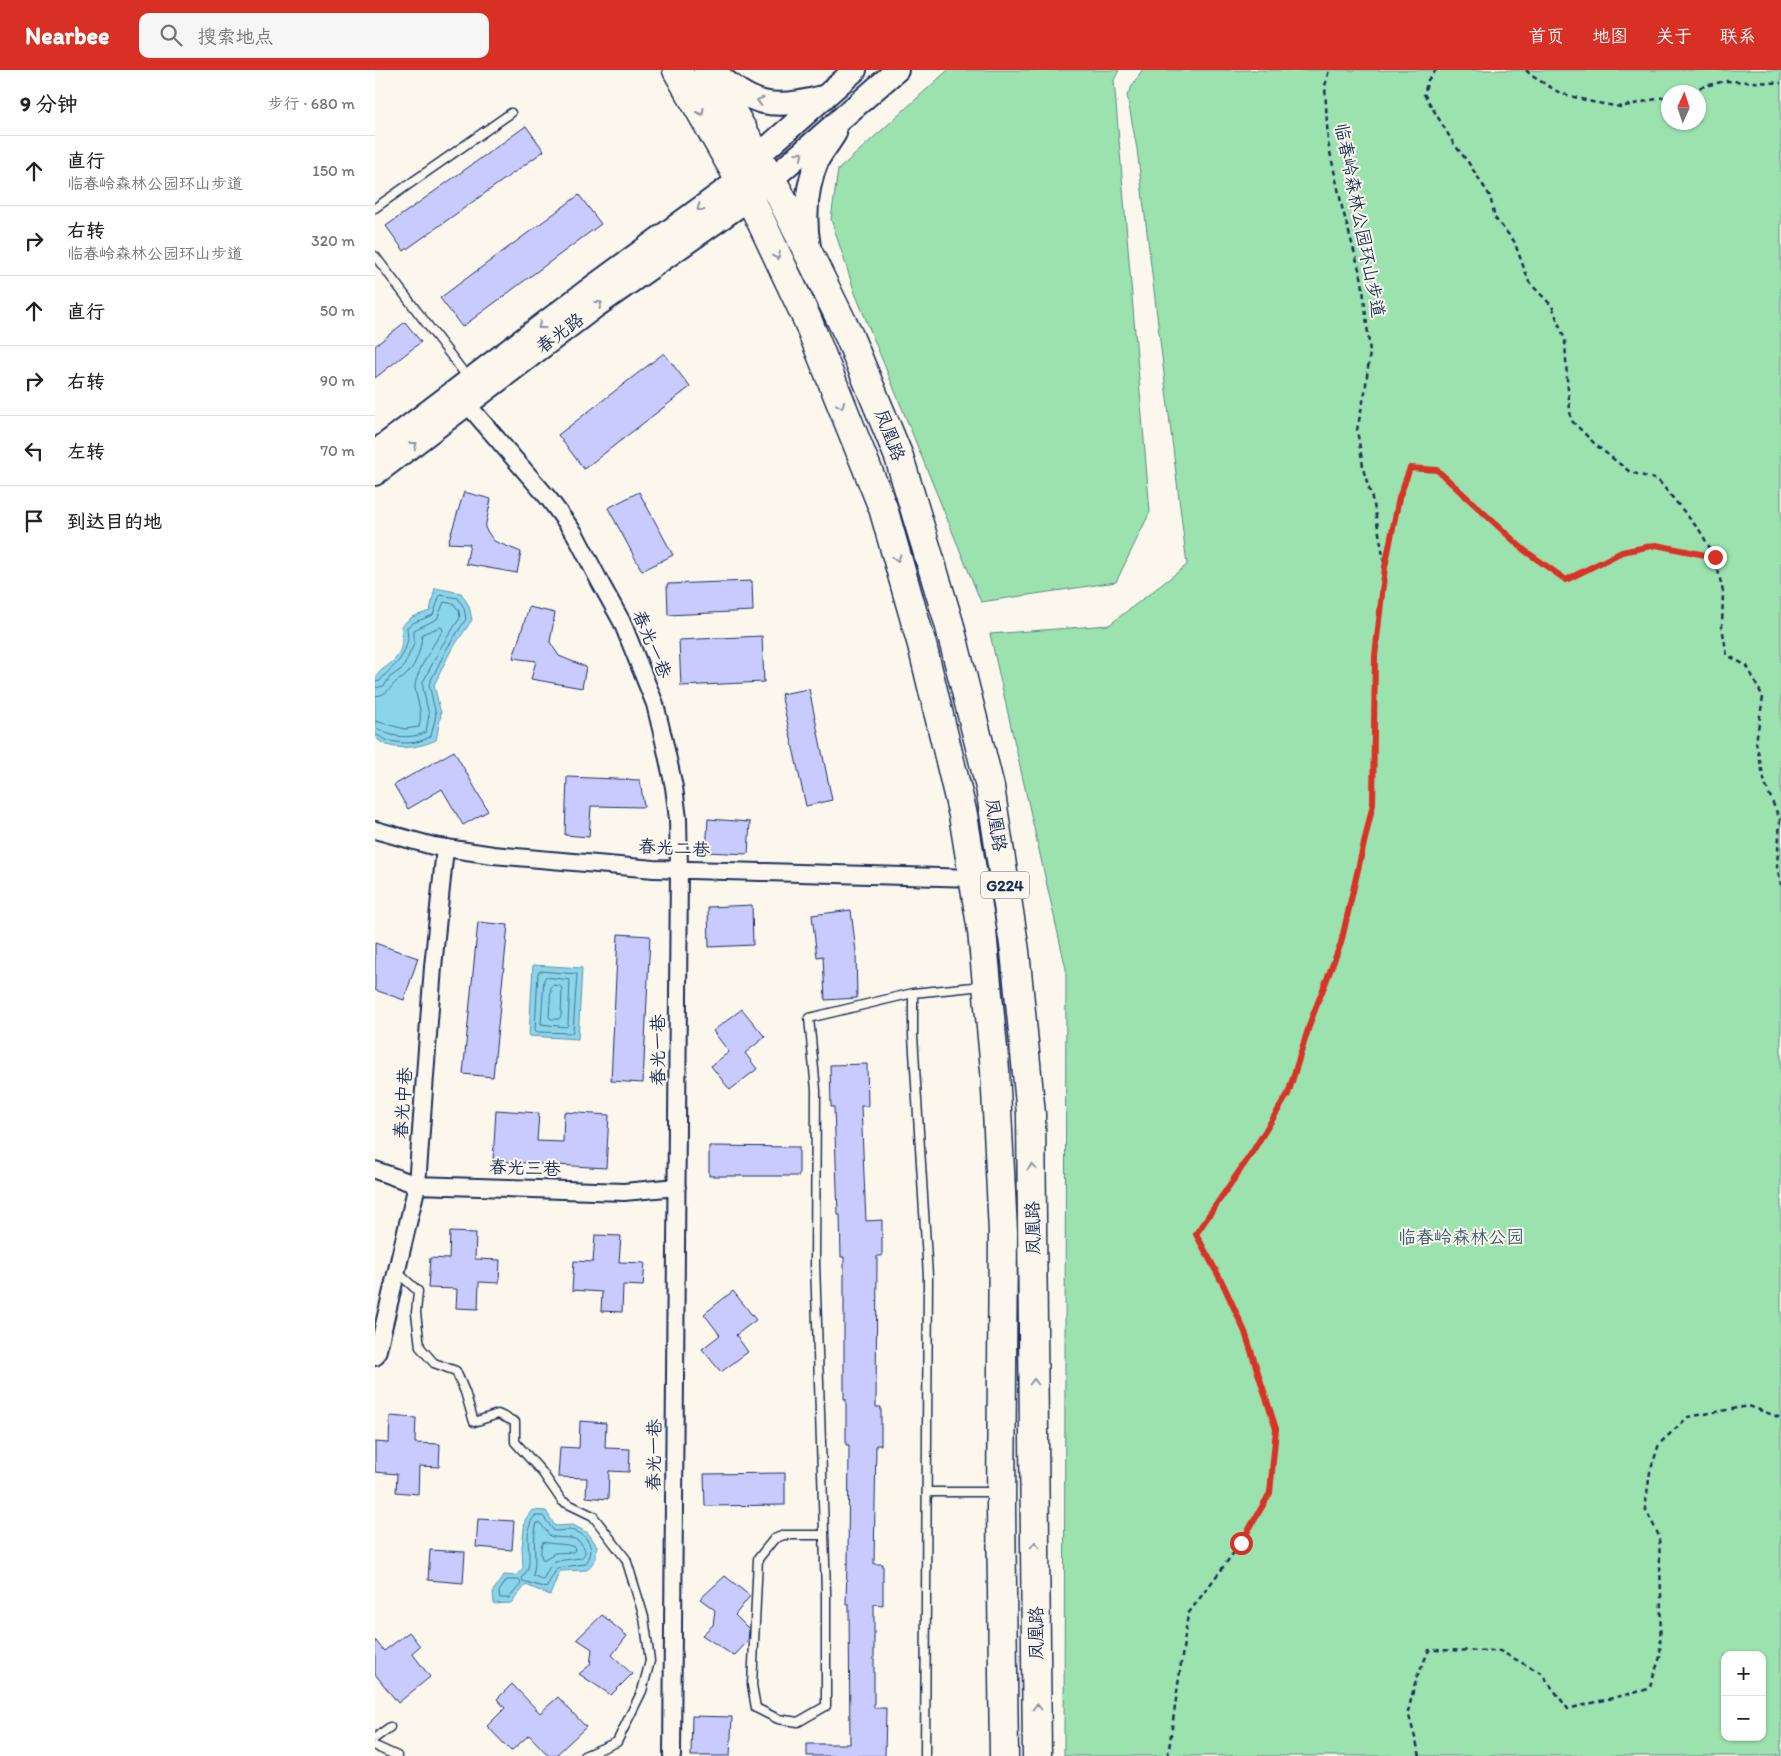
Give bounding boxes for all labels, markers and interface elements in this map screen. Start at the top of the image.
search box [139,13,489,58]
text: Nearbee [25,21,109,50]
icon: search [157,21,185,49]
text: 搜索地点 [197,25,274,48]
text: 首页 [1528,25,1564,47]
text: 地图 [1592,25,1628,47]
text: 关于 [1656,25,1692,47]
text: 联系 [1720,25,1756,47]
north arrow [1661,85,1706,130]
text: 9 分钟 [20,91,78,116]
text: 步行 · 680 m [268,94,355,113]
one-way arrow [756,96,765,107]
one-way arrow [694,107,704,116]
street label: 临春岭森林公园环山步道 [1330,121,1390,319]
text: 直行 [67,149,105,172]
one-way arrow [794,151,803,160]
icon: ahead [20,157,48,185]
text: 150 m [312,161,355,180]
text: 临春岭森林公园环山步道 [67,174,243,193]
one-way arrow [697,203,706,211]
text: 右转 [67,219,105,242]
icon: right [20,227,48,255]
text: 320 m [311,231,355,250]
text: 临春岭森林公园环山步道 [67,244,243,263]
one-way arrow [771,251,781,260]
icon: ahead [20,297,48,325]
text: 直行 [67,300,105,323]
text: 50 m [320,301,355,320]
one-way arrow [593,301,603,310]
street label: 春光路 [532,308,588,358]
one-way arrow [538,320,547,328]
icon: right [20,367,48,395]
text: 右转 [67,370,105,393]
text: 90 m [320,371,355,390]
one-way arrow [835,400,845,409]
street label: 凤凰路 [870,406,910,464]
icon: left [20,437,48,465]
text: 左转 [67,440,105,463]
text: 70 m [320,441,355,460]
one-way arrow [408,442,417,450]
icon: arrive [20,507,48,535]
text: 到达目的地 [67,510,162,533]
route end [1704,546,1727,569]
one-way arrow [891,553,901,561]
street label: 春光一巷 [628,607,676,681]
street label: 凤凰路 [981,797,1011,853]
street label: 春光二巷 [637,835,711,861]
road number: G224 [981,872,1029,898]
street label: 春光一巷 [647,1014,669,1086]
street label: 春光中巷 [390,1066,416,1140]
street label: 春光三巷 [489,1156,561,1180]
one-way arrow [1027,1163,1037,1171]
street label: 凤凰路 [1022,1201,1044,1255]
park label: 临春岭森林公园 [1398,1226,1524,1248]
one-way arrow [1029,1378,1039,1386]
street label: 春光一巷 [642,1419,666,1491]
route start [1230,1532,1253,1555]
one-way arrow [1030,1541,1041,1549]
street label: 凤凰路 [1025,1606,1047,1660]
map controls [1721,1651,1766,1741]
button: + [1721,1651,1766,1696]
button: − [1721,1696,1766,1741]
one-way arrow [1032,1703,1042,1711]

